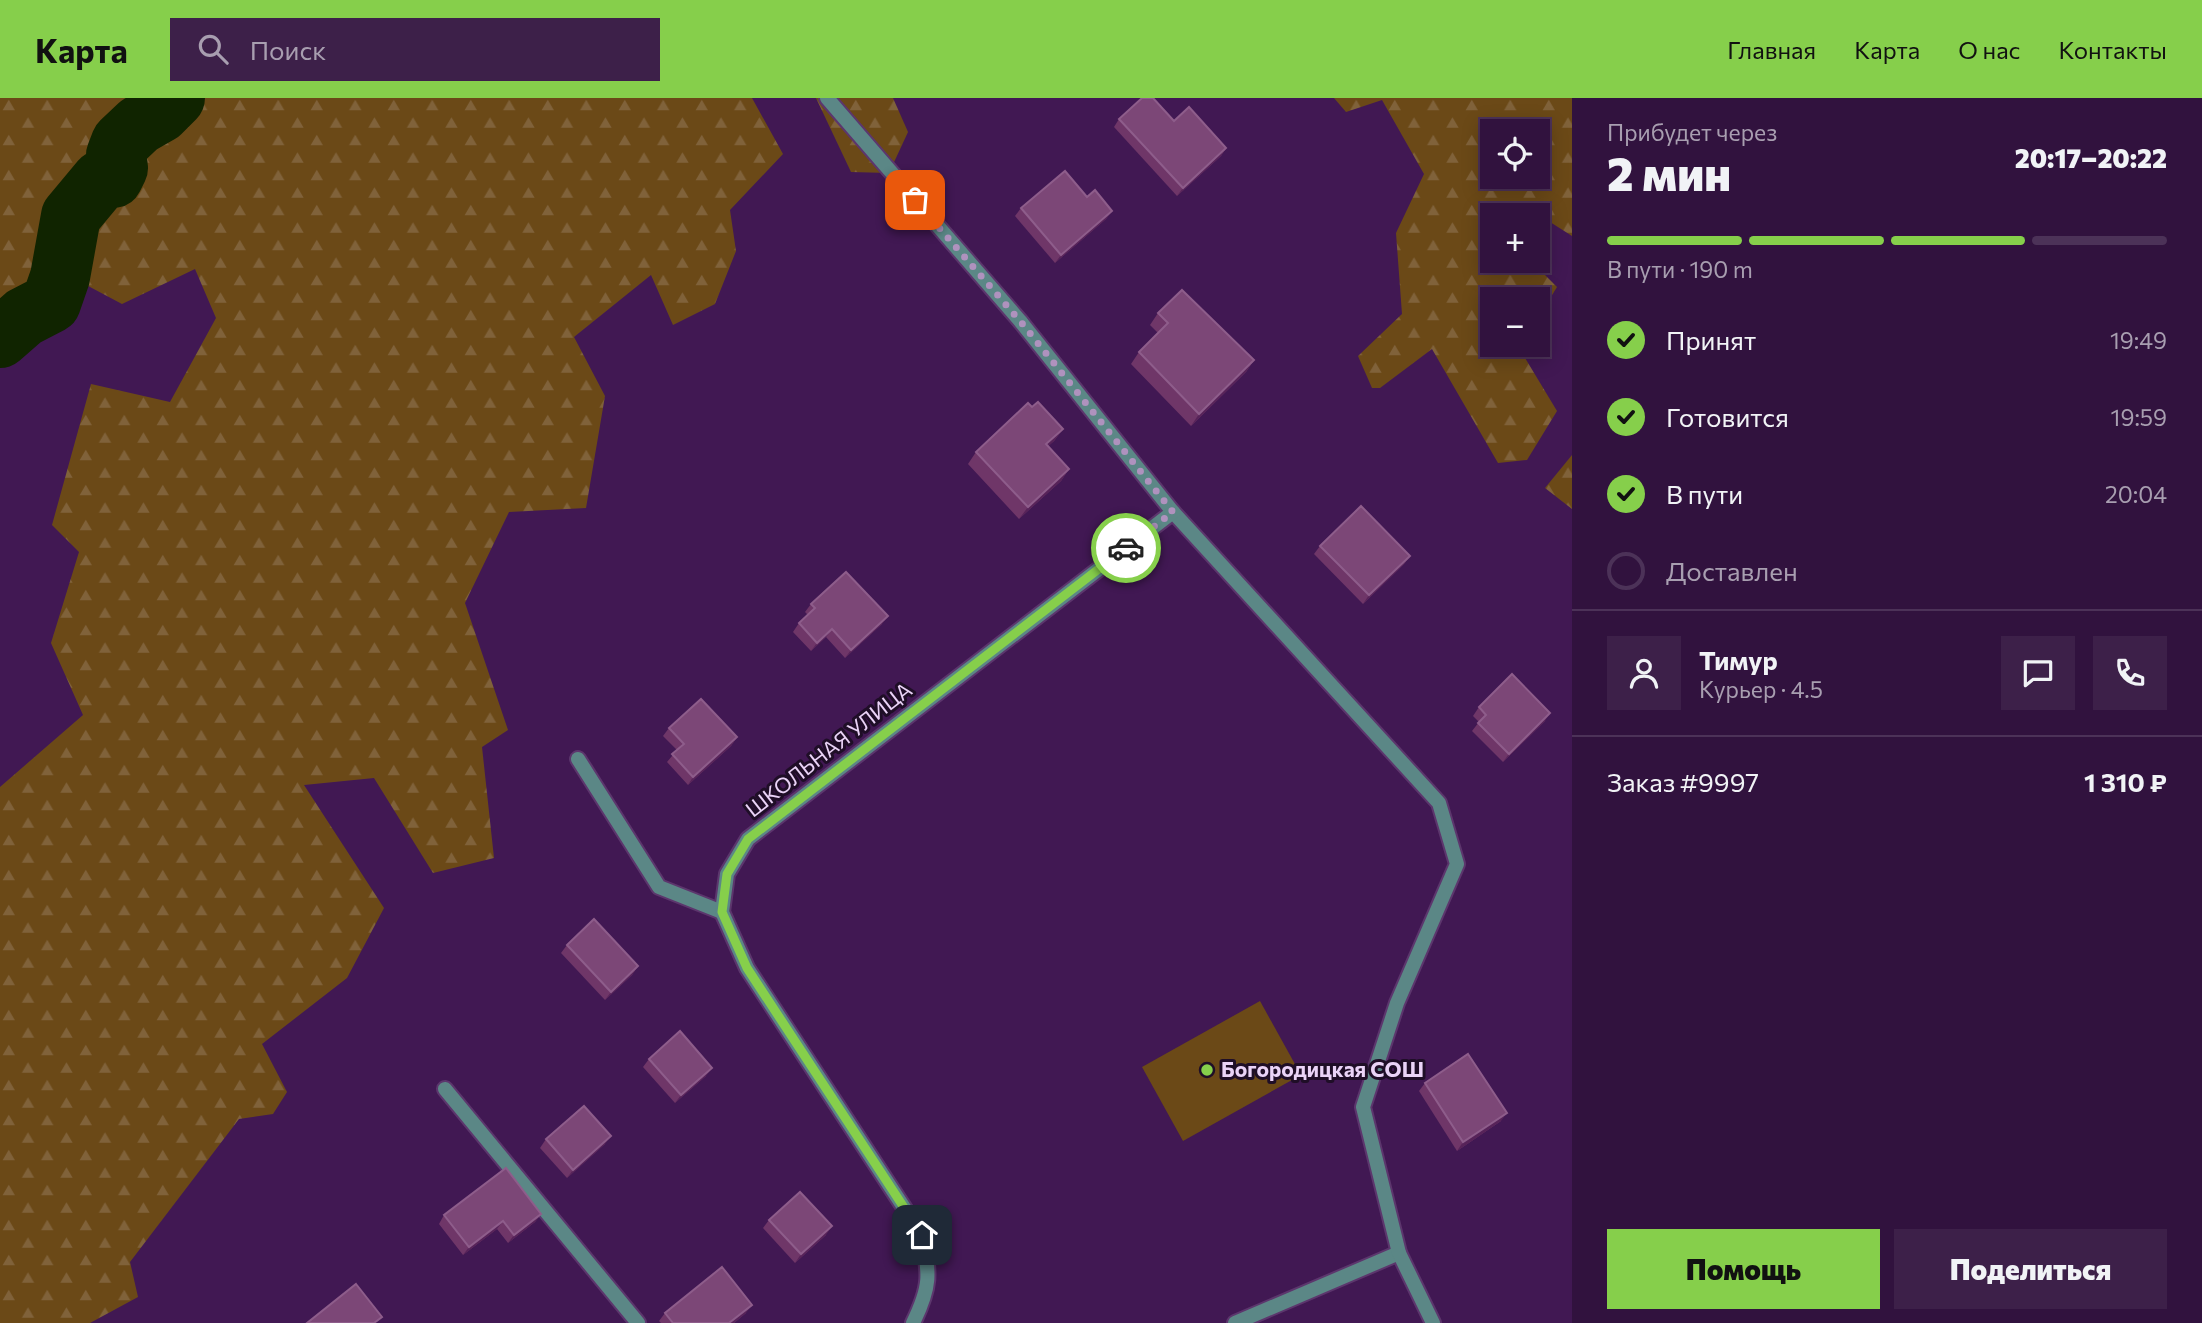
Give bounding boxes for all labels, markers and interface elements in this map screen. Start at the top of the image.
search box [170,18,660,81]
text: Карта [35,29,128,70]
icon: search [194,30,232,68]
text: Поиск [250,34,326,65]
text: Главная [1727,35,1816,64]
text: Карта [1854,35,1920,64]
text: О нас [1958,35,2020,64]
text: Контакты [2058,35,2167,64]
text: Прибудет через [1607,118,1777,146]
map controls [1480,119,1550,357]
button: locate [1480,119,1550,189]
text: 20:17–20:22 [2015,142,2167,173]
text: 2 мин [1607,144,1731,200]
pin [885,170,945,230]
icon: bag [896,181,934,219]
button: + [1480,203,1550,273]
text: В пути · 190 m [1607,255,1753,283]
button: − [1480,287,1550,357]
icon: check [1607,321,1645,359]
text: Принят [1666,324,1756,355]
text: 19:49 [2110,326,2167,354]
icon: check [1607,398,1645,436]
text: Готовится [1666,401,1789,432]
text: 19:59 [2111,403,2167,431]
icon: check [1607,475,1645,513]
text: В пути [1666,478,1743,509]
text: 20:04 [2105,480,2167,508]
courier [1091,513,1161,583]
icon: car [1107,529,1145,567]
text: Доставлен [1666,555,1798,586]
button: person [1607,636,1681,710]
button: chat [2001,636,2075,710]
button: phone [2093,636,2167,710]
text: Тимур [1699,644,1778,675]
text: Курьер · 4.5 [1699,675,1823,703]
street label: ШКОЛЬНАЯ УЛИЦА [740,676,916,821]
text: Заказ #9997 [1607,766,1759,797]
text: 1 310 ₽ [2084,766,2167,797]
place label: Богородицкая СОШ [1221,1056,1424,1081]
marker: Богородицкая СОШ [1199,1062,1215,1078]
pin [892,1205,952,1265]
icon: home [903,1216,941,1254]
button: Помощь [1607,1229,1880,1309]
button: Поделиться [1894,1229,2167,1309]

